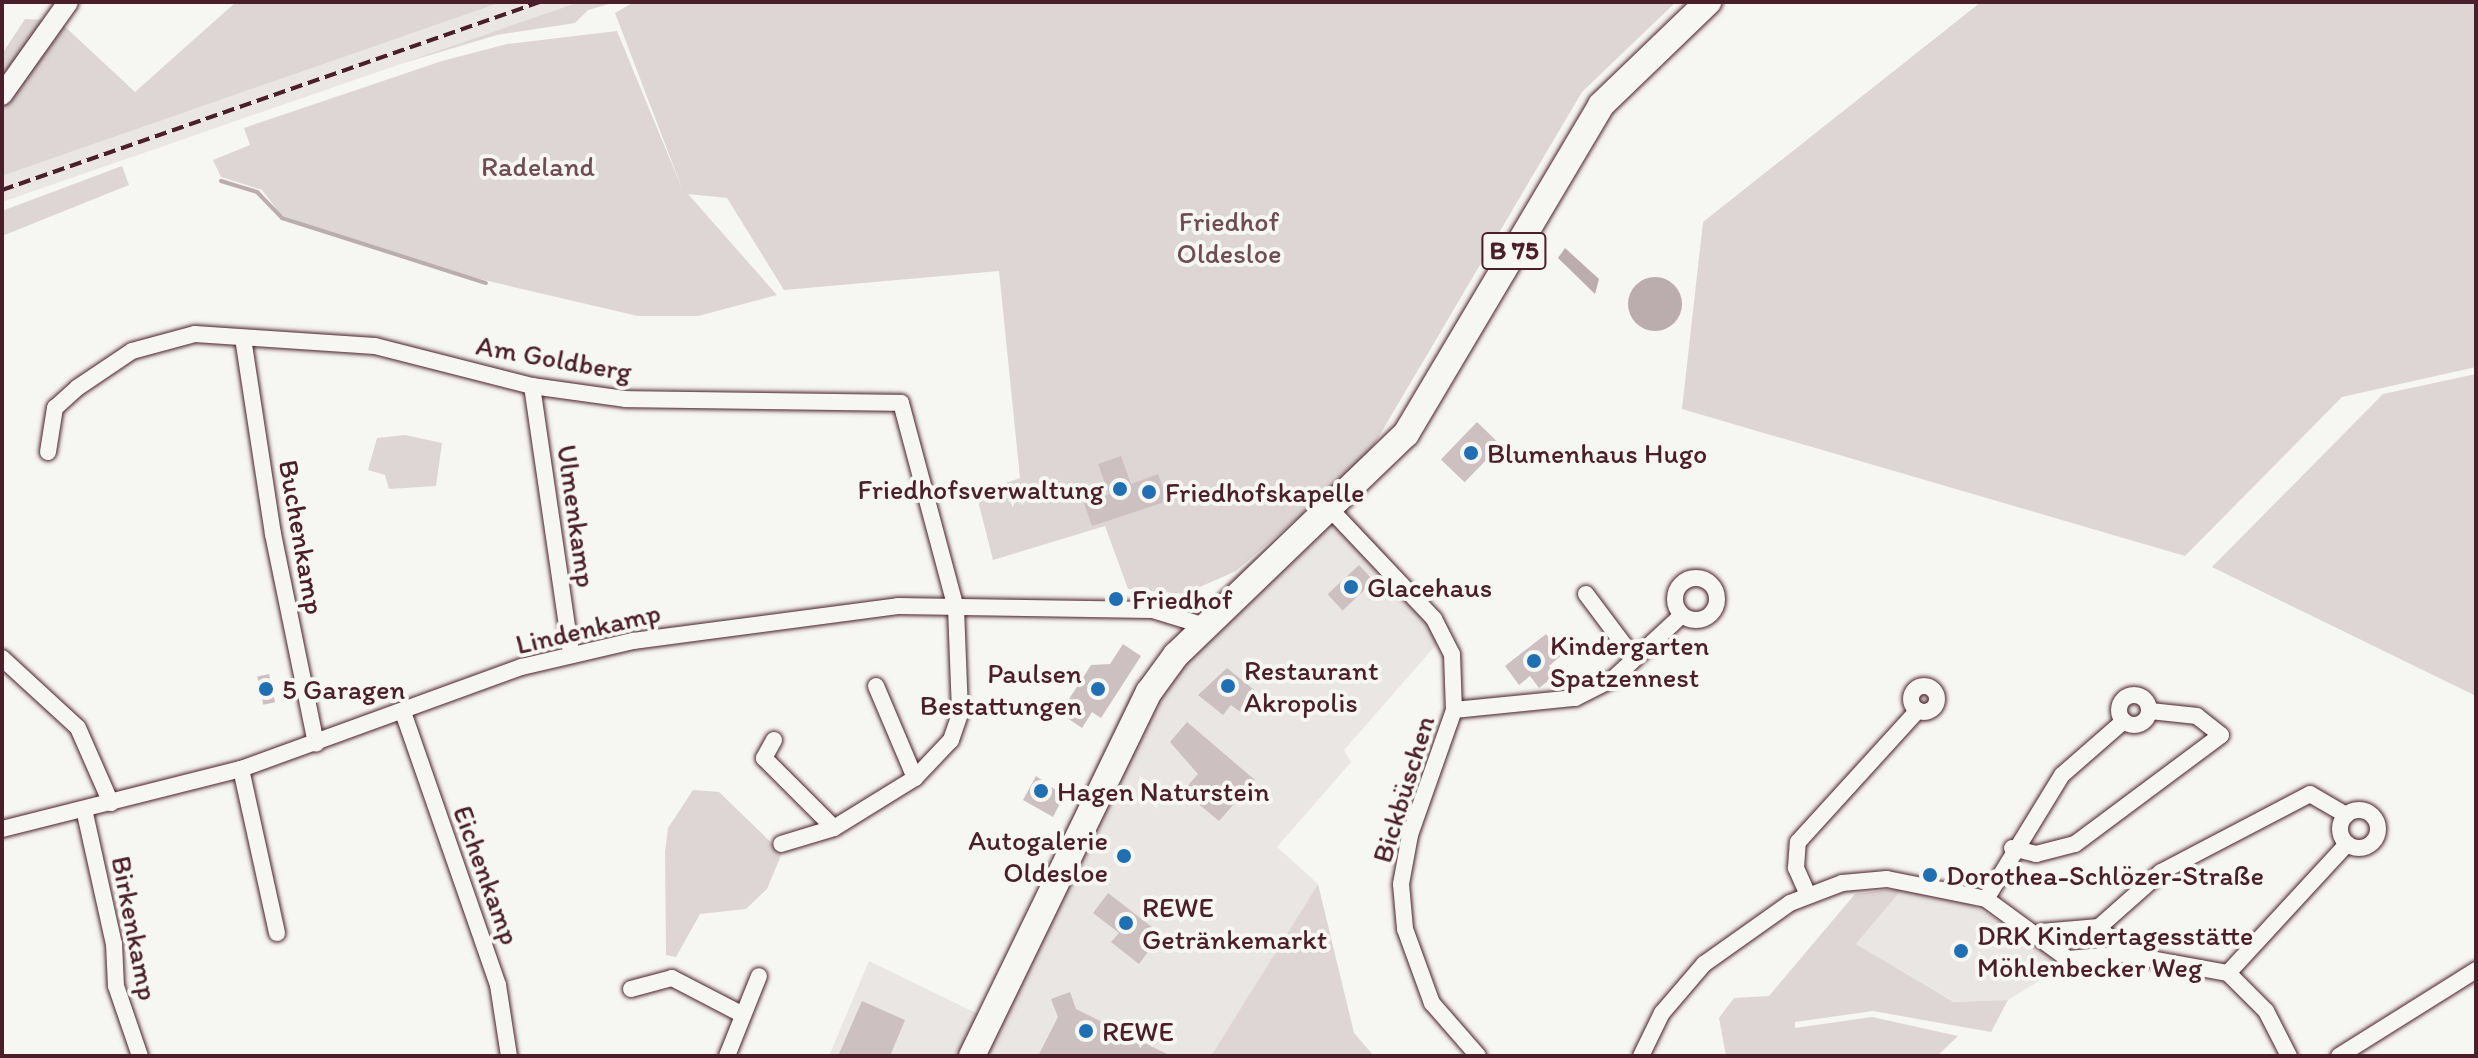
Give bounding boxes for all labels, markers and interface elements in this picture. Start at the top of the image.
park label: Radeland [481,149,595,183]
park label: Friedhof Oldesloe [1177,204,1281,270]
road number: B 75 [1480,229,1548,273]
street label: Am Goldberg [473,328,635,388]
place label: Blumenhaus Hugo [1487,436,1707,470]
street label: Ulmenkamp [550,442,604,590]
marker: Blumenhaus Hugo [1462,444,1480,462]
street label: Buchenkamp [272,457,332,617]
place label: Friedhofsverwaltung [858,472,1104,506]
place label: Friedhofskapelle [1165,475,1364,509]
marker: Friedhofsverwaltung [1111,480,1129,498]
marker: Friedhofskapelle [1140,483,1158,501]
place label: Glacehaus [1367,570,1492,604]
marker: Glacehaus [1342,578,1360,596]
place label: Friedhof [1132,582,1232,616]
marker: Friedhof [1107,590,1125,608]
street label: Lindenkamp [512,595,664,661]
place label: Kindergarten Spatzennest [1550,628,1709,694]
marker: Kindergarten Spatzennest [1525,652,1543,670]
place label: Restaurant Akropolis [1244,653,1378,719]
place label: Paulsen Bestattungen [920,656,1082,722]
place label: 5 Garagen [282,672,405,706]
marker: Restaurant Akropolis [1219,677,1237,695]
marker: 5 Garagen [257,680,275,698]
marker: Paulsen Bestattungen [1089,680,1107,698]
street label: Bickbüschen [1365,711,1441,867]
place label: Hagen Naturstein [1057,774,1268,808]
marker: Hagen Naturstein [1032,782,1050,800]
street label: Eichenkamp [446,801,528,949]
place label: Autogalerie Oldesloe [968,823,1108,889]
marker: Autogalerie Oldesloe [1115,847,1133,865]
street label: Birkenkamp [105,853,165,1003]
place label: Dorothea-Schlözer-Straße [1946,858,2264,892]
marker: Dorothea-Schlözer-Straße [1921,866,1939,884]
place label: REWE Getränkemarkt [1142,890,1327,956]
marker: REWE Getränkemarkt [1117,914,1135,932]
place label: DRK Kindertagesstätte Möhlenbecker Weg [1977,918,2253,984]
marker: DRK Kindertagesstätte Möhlenbecker Weg [1952,942,1970,960]
place label: REWE [1102,1014,1174,1048]
marker: REWE [1077,1022,1095,1040]

